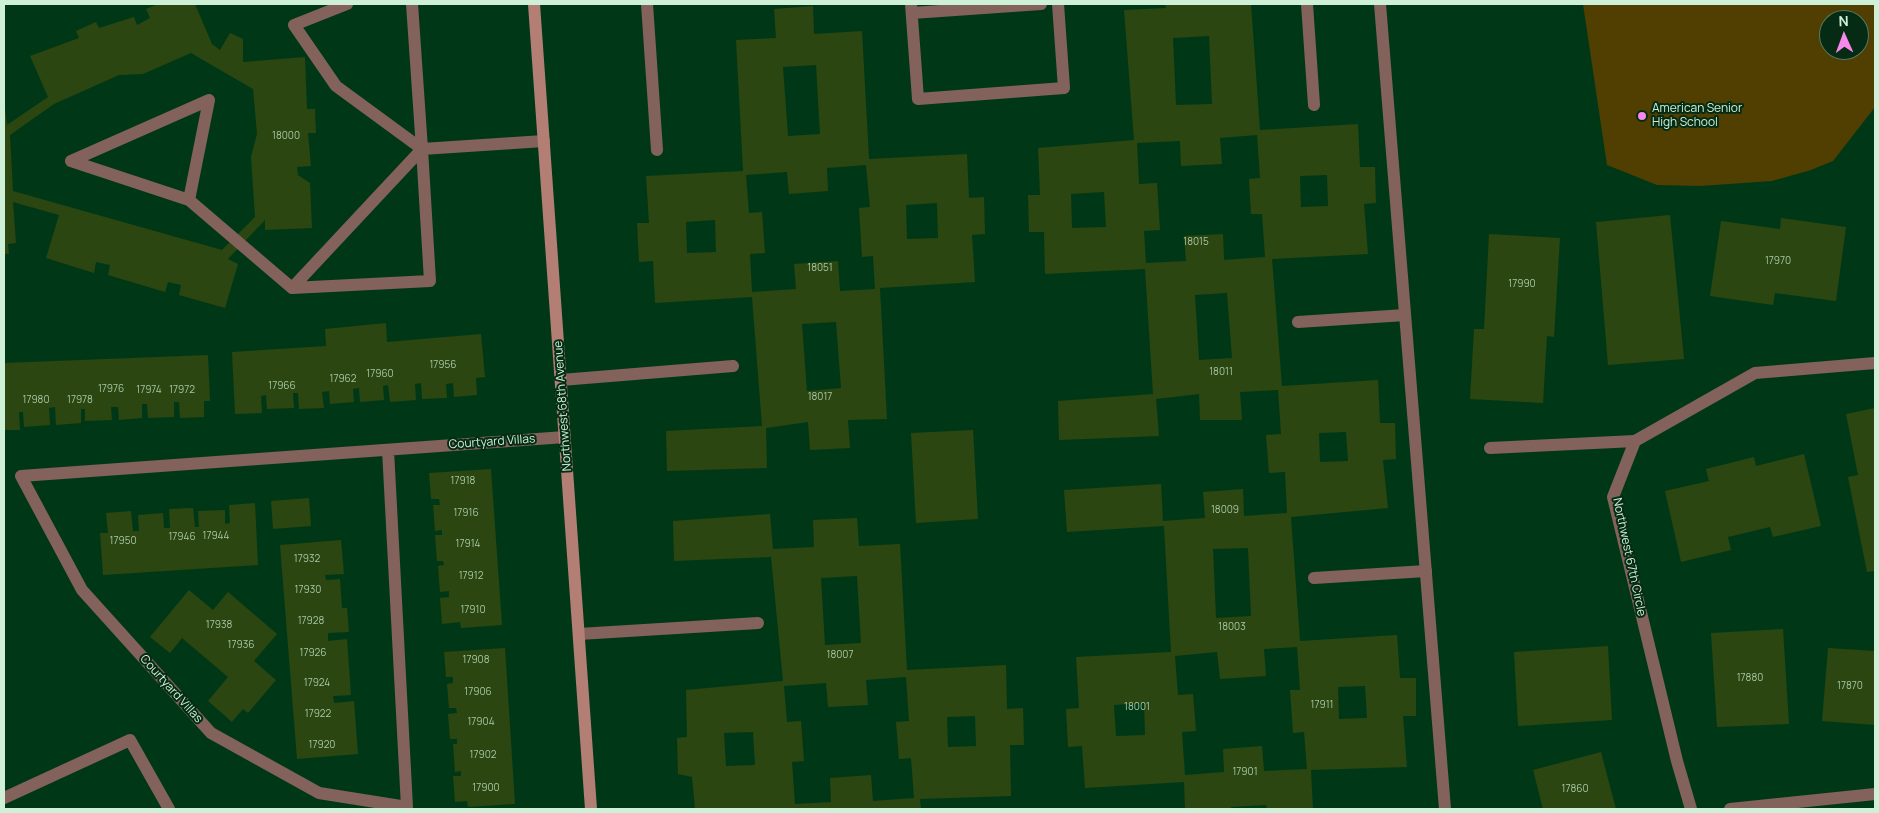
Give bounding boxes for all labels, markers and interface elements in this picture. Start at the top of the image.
north arrow [1819,10,1869,60]
text: N [1838,11,1849,30]
place label: American Senior High School [1652,102,1742,130]
marker: American Senior High School [1636,110,1648,122]
house number: 18000 [272,130,300,142]
house number: 18015 [1183,236,1209,248]
house number: 17970 [1765,255,1791,267]
house number: 18051 [807,262,833,274]
house number: 17990 [1508,278,1536,290]
street label: Northwest 68th Avenue [551,340,575,472]
house number: 17956 [429,359,457,371]
house number: 18011 [1209,366,1233,378]
house number: 17960 [366,368,394,380]
house number: 17962 [329,373,357,385]
house number: 17966 [268,380,296,392]
house number: 17976 [98,383,124,395]
house number: 17974 [136,384,162,396]
house number: 17972 [169,384,195,396]
house number: 18017 [808,391,832,403]
house number: 17980 [22,394,50,406]
house number: 17978 [67,394,93,406]
street label: Courtyard Villas [448,432,536,452]
house number: 17918 [451,475,475,487]
street label: Northwest 67th Circle [1609,496,1649,618]
house number: 18009 [1211,504,1239,516]
house number: 17916 [453,507,479,519]
house number: 17944 [202,530,230,542]
house number: 17946 [168,531,196,543]
house number: 17950 [110,535,136,547]
house number: 17914 [456,538,480,550]
house number: 17932 [294,553,320,565]
house number: 17912 [459,570,483,582]
house number: 17930 [295,584,321,596]
house number: 17910 [460,604,486,616]
house number: 17928 [298,615,324,627]
house number: 17938 [206,619,232,631]
house number: 18003 [1218,621,1246,633]
house number: 17936 [228,639,254,651]
house number: 17926 [299,647,327,659]
house number: 18007 [827,649,853,661]
street label: Courtyard Villas [137,652,205,726]
house number: 17908 [462,654,490,666]
house number: 17880 [1737,672,1763,684]
house number: 17924 [304,677,330,689]
house number: 17870 [1837,680,1863,692]
house number: 17906 [464,686,492,698]
house number: 17911 [1311,699,1333,711]
house number: 18001 [1124,701,1150,713]
house number: 17922 [305,708,331,720]
house number: 17904 [467,716,495,728]
house number: 17920 [309,739,335,751]
house number: 17902 [470,749,496,761]
house number: 17901 [1232,766,1258,778]
house number: 17900 [472,782,500,794]
house number: 17860 [1561,783,1589,795]

